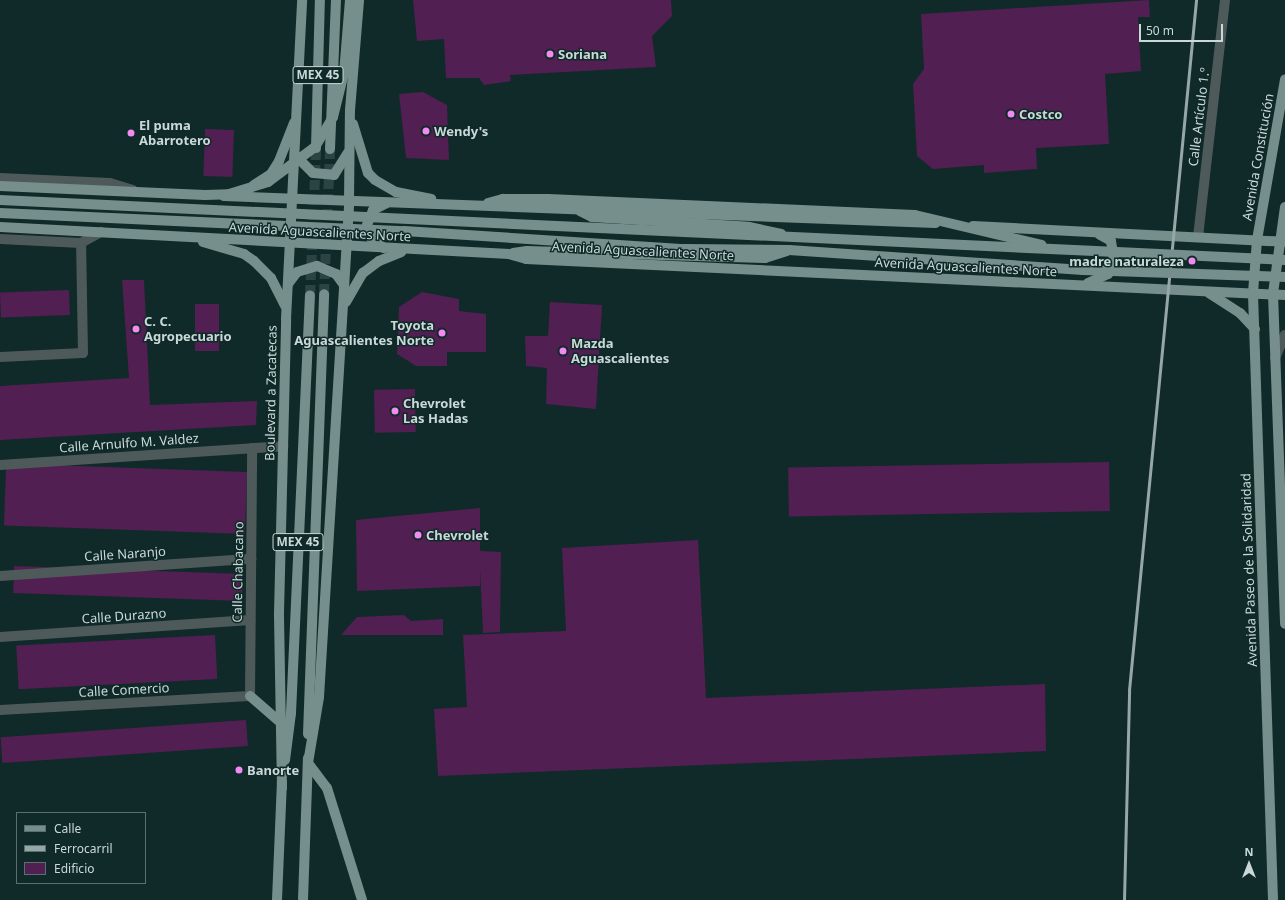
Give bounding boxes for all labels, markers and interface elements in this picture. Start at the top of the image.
scale bar [1141,16,1225,42]
text: 50 m [1146,22,1174,39]
place label: Soriana [558,46,607,62]
marker: Soriana [545,49,555,59]
road number: MEX 45 [292,65,344,85]
street label: Calle Artículo 1.º [1185,67,1213,167]
street label: Avenida Constitución [1239,92,1277,222]
place label: Costco [1019,106,1062,122]
marker: Costco [1006,109,1016,119]
place label: El puma Abarrotero [139,118,211,149]
place label: Wendy's [434,123,488,139]
marker: Wendy's [421,126,431,136]
marker: El puma Abarrotero [126,128,136,138]
street label: Avenida Aguascalientes Norte [228,219,412,245]
street label: Avenida Aguascalientes Norte [551,238,735,264]
place label: madre naturaleza [1069,253,1184,269]
street label: Avenida Aguascalientes Norte [874,254,1058,280]
marker: madre naturaleza [1187,256,1197,266]
place label: C. C. Agropecuario [144,314,232,345]
place label: Toyota Aguascalientes Norte [294,318,434,349]
marker: C. C. Agropecuario [131,324,141,334]
street label: Boulevard a Zacatecas [262,325,280,461]
marker: Toyota Aguascalientes Norte [437,328,447,338]
place label: Mazda Aguascalientes [571,336,669,367]
marker: Mazda Aguascalientes [558,346,568,356]
place label: Chevrolet Las Hadas [403,396,468,427]
marker: Chevrolet Las Hadas [390,406,400,416]
street label: Calle Arnulfo M. Valdez [59,430,199,456]
street label: Avenida Paseo de la Solidaridad [1238,473,1260,667]
street label: Calle Chabacano [229,521,247,623]
place label: Chevrolet [426,527,489,543]
marker: Chevrolet [413,530,423,540]
road number: MEX 45 [272,532,324,552]
street label: Calle Naranjo [84,543,166,565]
street label: Calle Durazno [81,605,167,627]
street label: Calle Comercio [78,680,170,700]
place label: Banorte [247,762,299,778]
marker: Banorte [234,765,244,775]
legend [16,812,146,884]
text: Calle [54,820,81,837]
text: Ferrocarril [54,840,113,857]
north arrow [1229,844,1269,884]
text: N [1245,844,1253,859]
text: Edificio [54,860,95,877]

